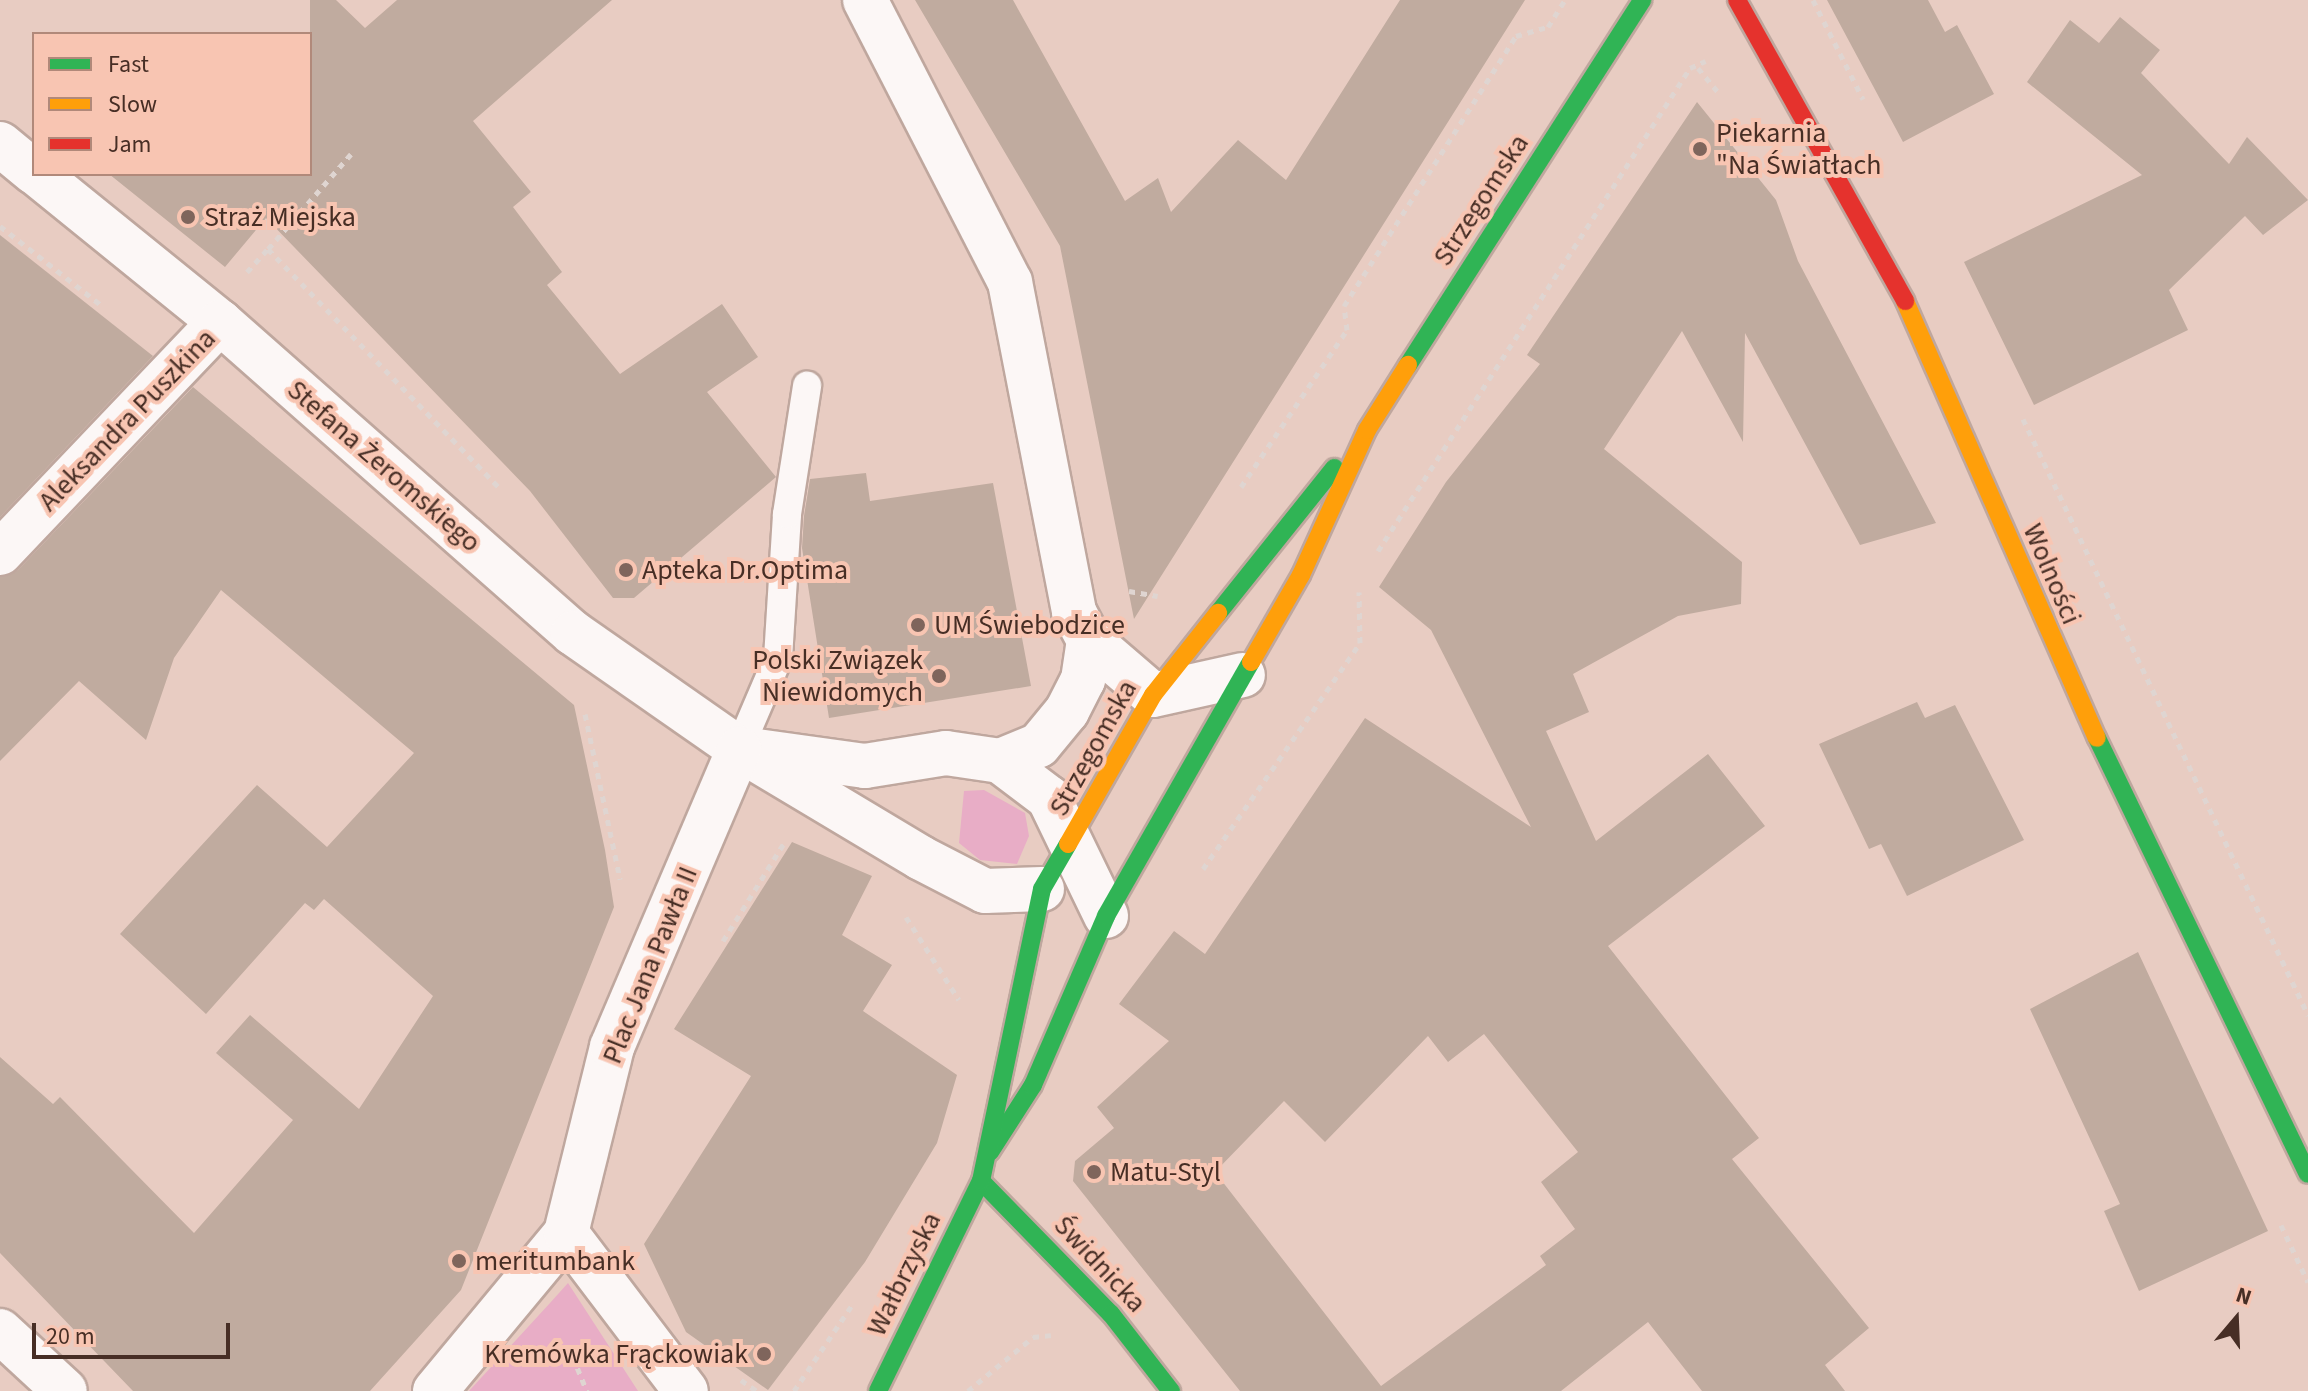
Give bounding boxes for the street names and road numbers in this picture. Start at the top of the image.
street label: Strzegomska [1426,128,1536,272]
street label: Aleksandra Puszkina [31,322,223,518]
street label: Stefana Żeromskiego [280,373,488,559]
street label: Wolności [2016,519,2088,629]
street label: Strzegomska [1042,674,1144,822]
street label: Plac Jana Pawła II [595,861,705,1069]
street label: Wałbrzyska [860,1207,948,1341]
street label: Świdnicka [1047,1209,1153,1319]

